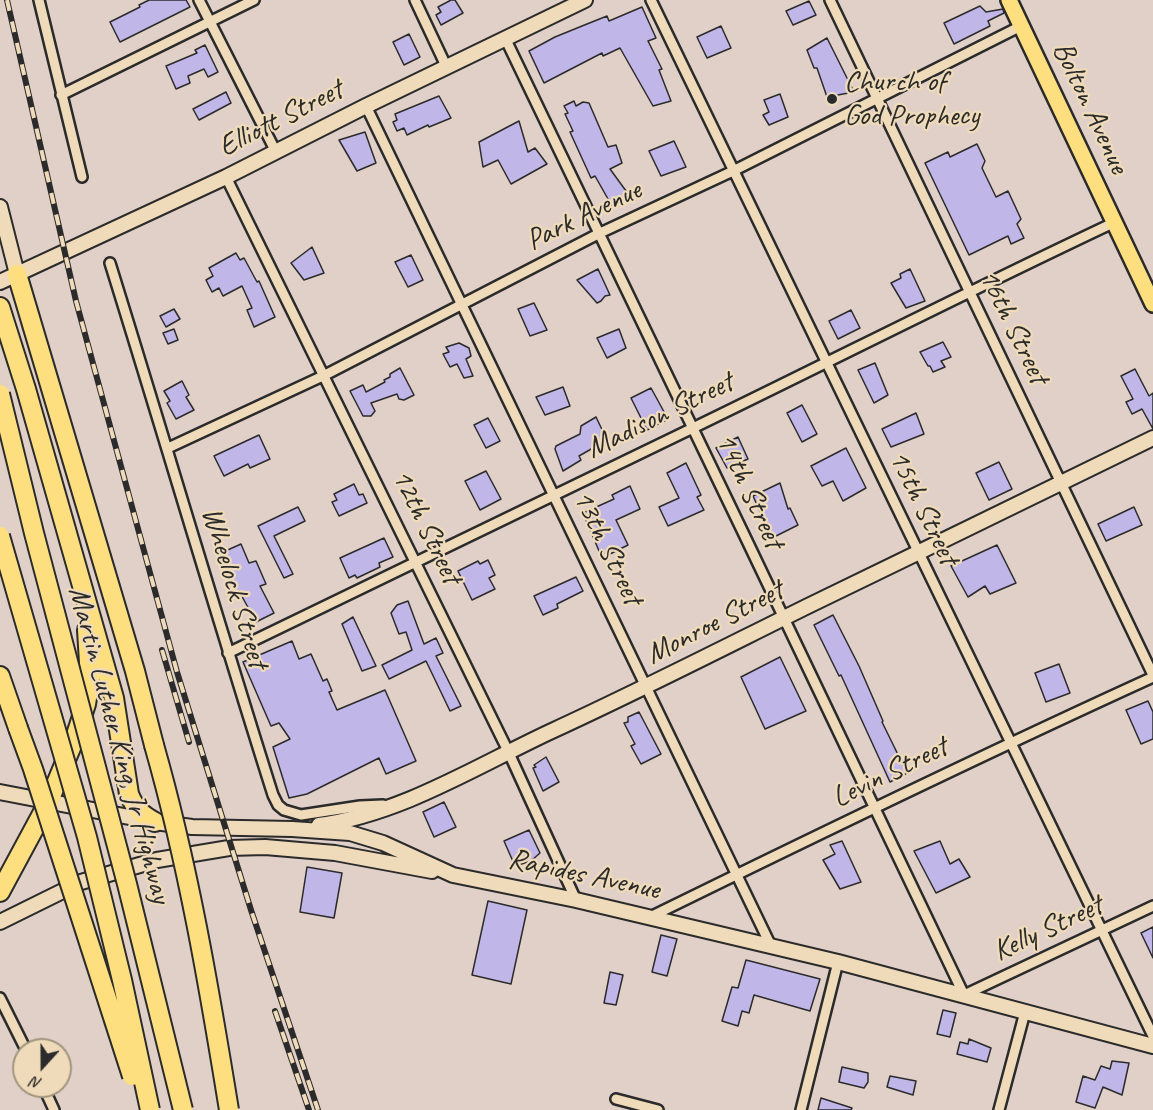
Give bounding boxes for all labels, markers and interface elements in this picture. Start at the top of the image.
street label: Bolton Avenue [1044,36,1136,180]
place label: Church of God Prophecy [844,64,979,134]
street label: Elliott Street [213,72,349,166]
marker: Church of God Prophecy [825,92,839,106]
street label: Park Avenue [520,173,648,259]
street label: 16th Street [970,264,1056,390]
street label: Madison Street [581,365,739,467]
street label: 14th Street [707,428,791,554]
street label: 15th Street [880,445,966,571]
street label: 12th Street [383,464,469,590]
street label: 13th Street [564,485,650,611]
street label: Wheelock Street [192,503,276,673]
street label: Monroe Street [640,573,790,673]
street label: Martin Luther King, Jr Highway [59,583,179,907]
street label: Levin Street [826,730,954,816]
street label: Rapides Avenue [505,841,663,909]
street label: Kelly Street [987,888,1109,970]
north arrow [12,1038,72,1098]
text: N [28,1072,44,1094]

